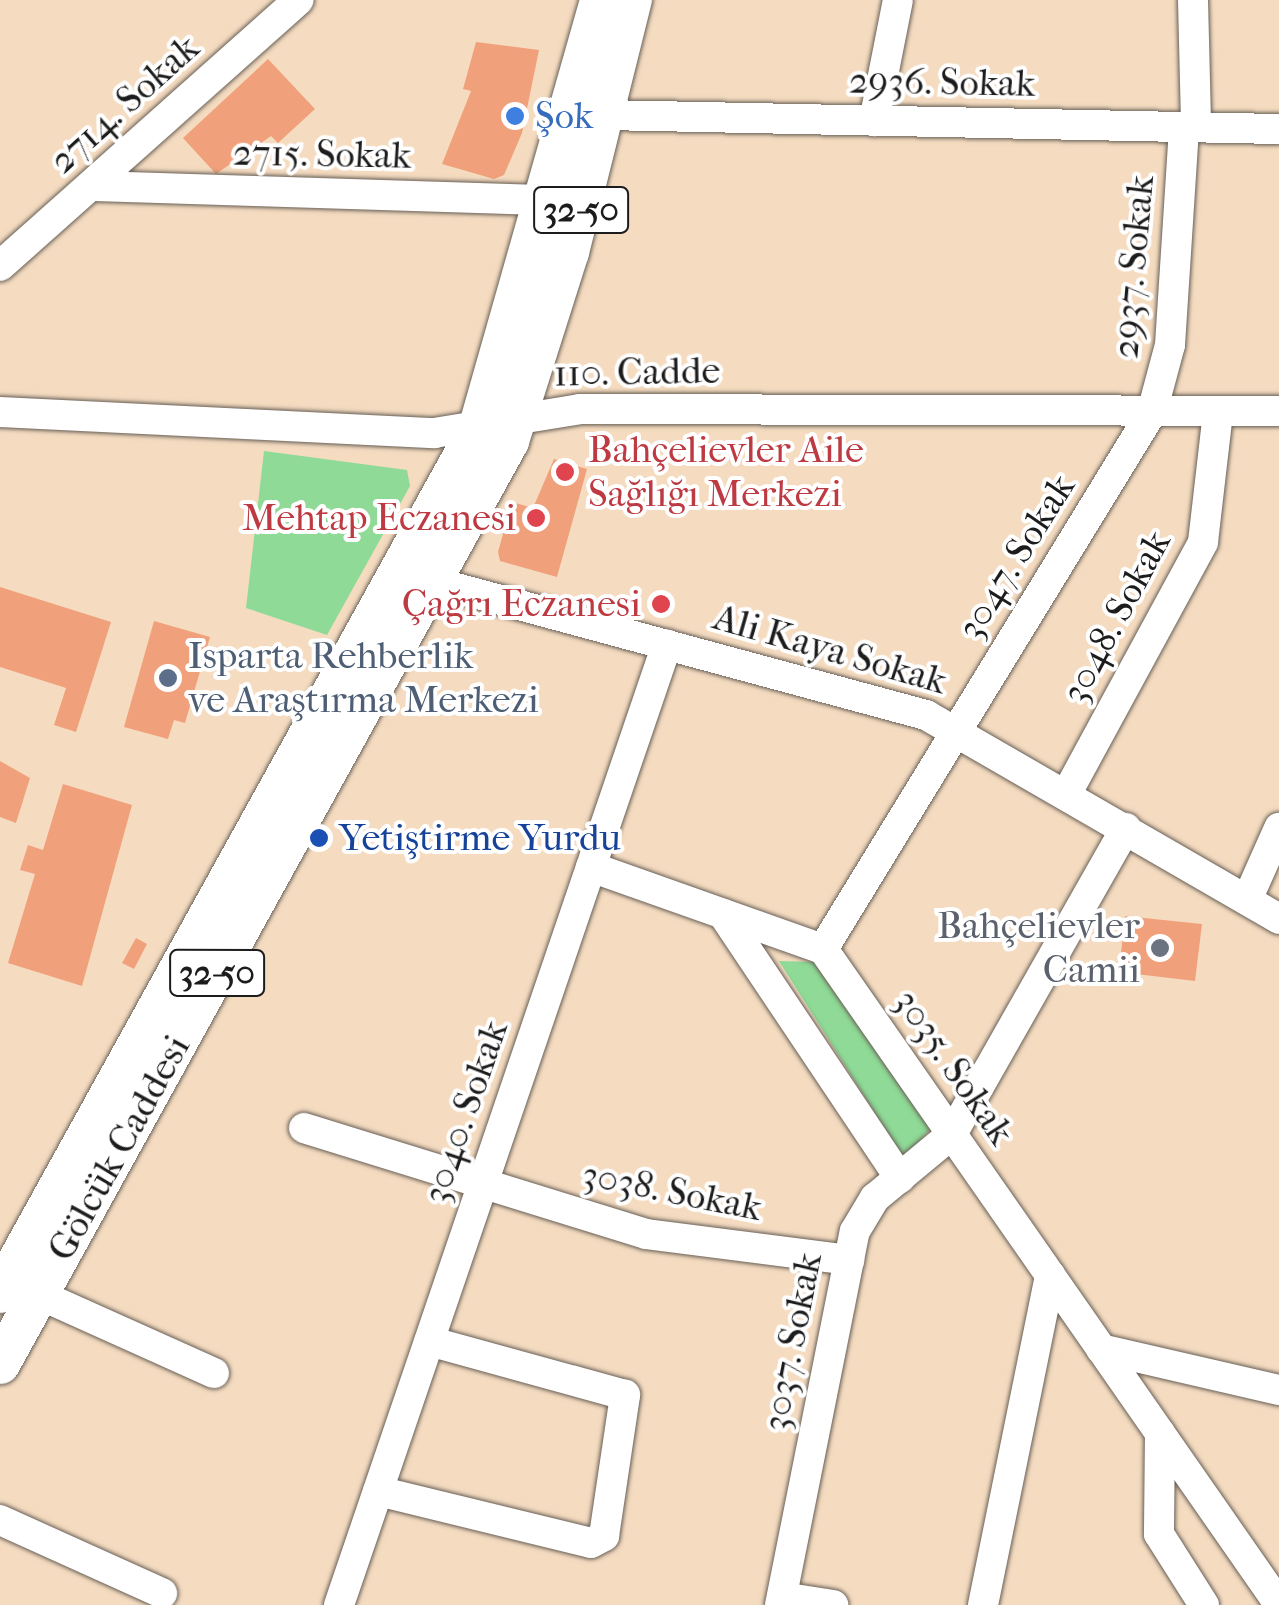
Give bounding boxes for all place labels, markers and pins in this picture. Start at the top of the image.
place label: Şok [535,93,593,139]
marker: Şok [504,105,526,127]
place label: Bahçelievler Aile Sağlığı Merkezi [588,427,864,516]
marker: Bahçelievler Aile Sağlığı Merkezi [552,459,578,485]
place label: Mehtap Eczanesi [242,495,516,541]
marker: Mehtap Eczanesi [525,507,547,529]
place label: Çağrı Eczanesi [402,581,641,627]
marker: Çağrı Eczanesi [650,593,672,615]
place label: Isparta Rehberlik ve Araştırma Merkezi [188,633,539,722]
marker: Isparta Rehberlik ve Araştırma Merkezi [157,667,179,689]
place label: Yetiştirme Yurdu [339,815,621,861]
marker: Yetiştirme Yurdu [308,827,330,849]
place label: Bahçelievler Camii [937,903,1140,992]
marker: Bahçelievler Camii [1149,937,1171,959]

